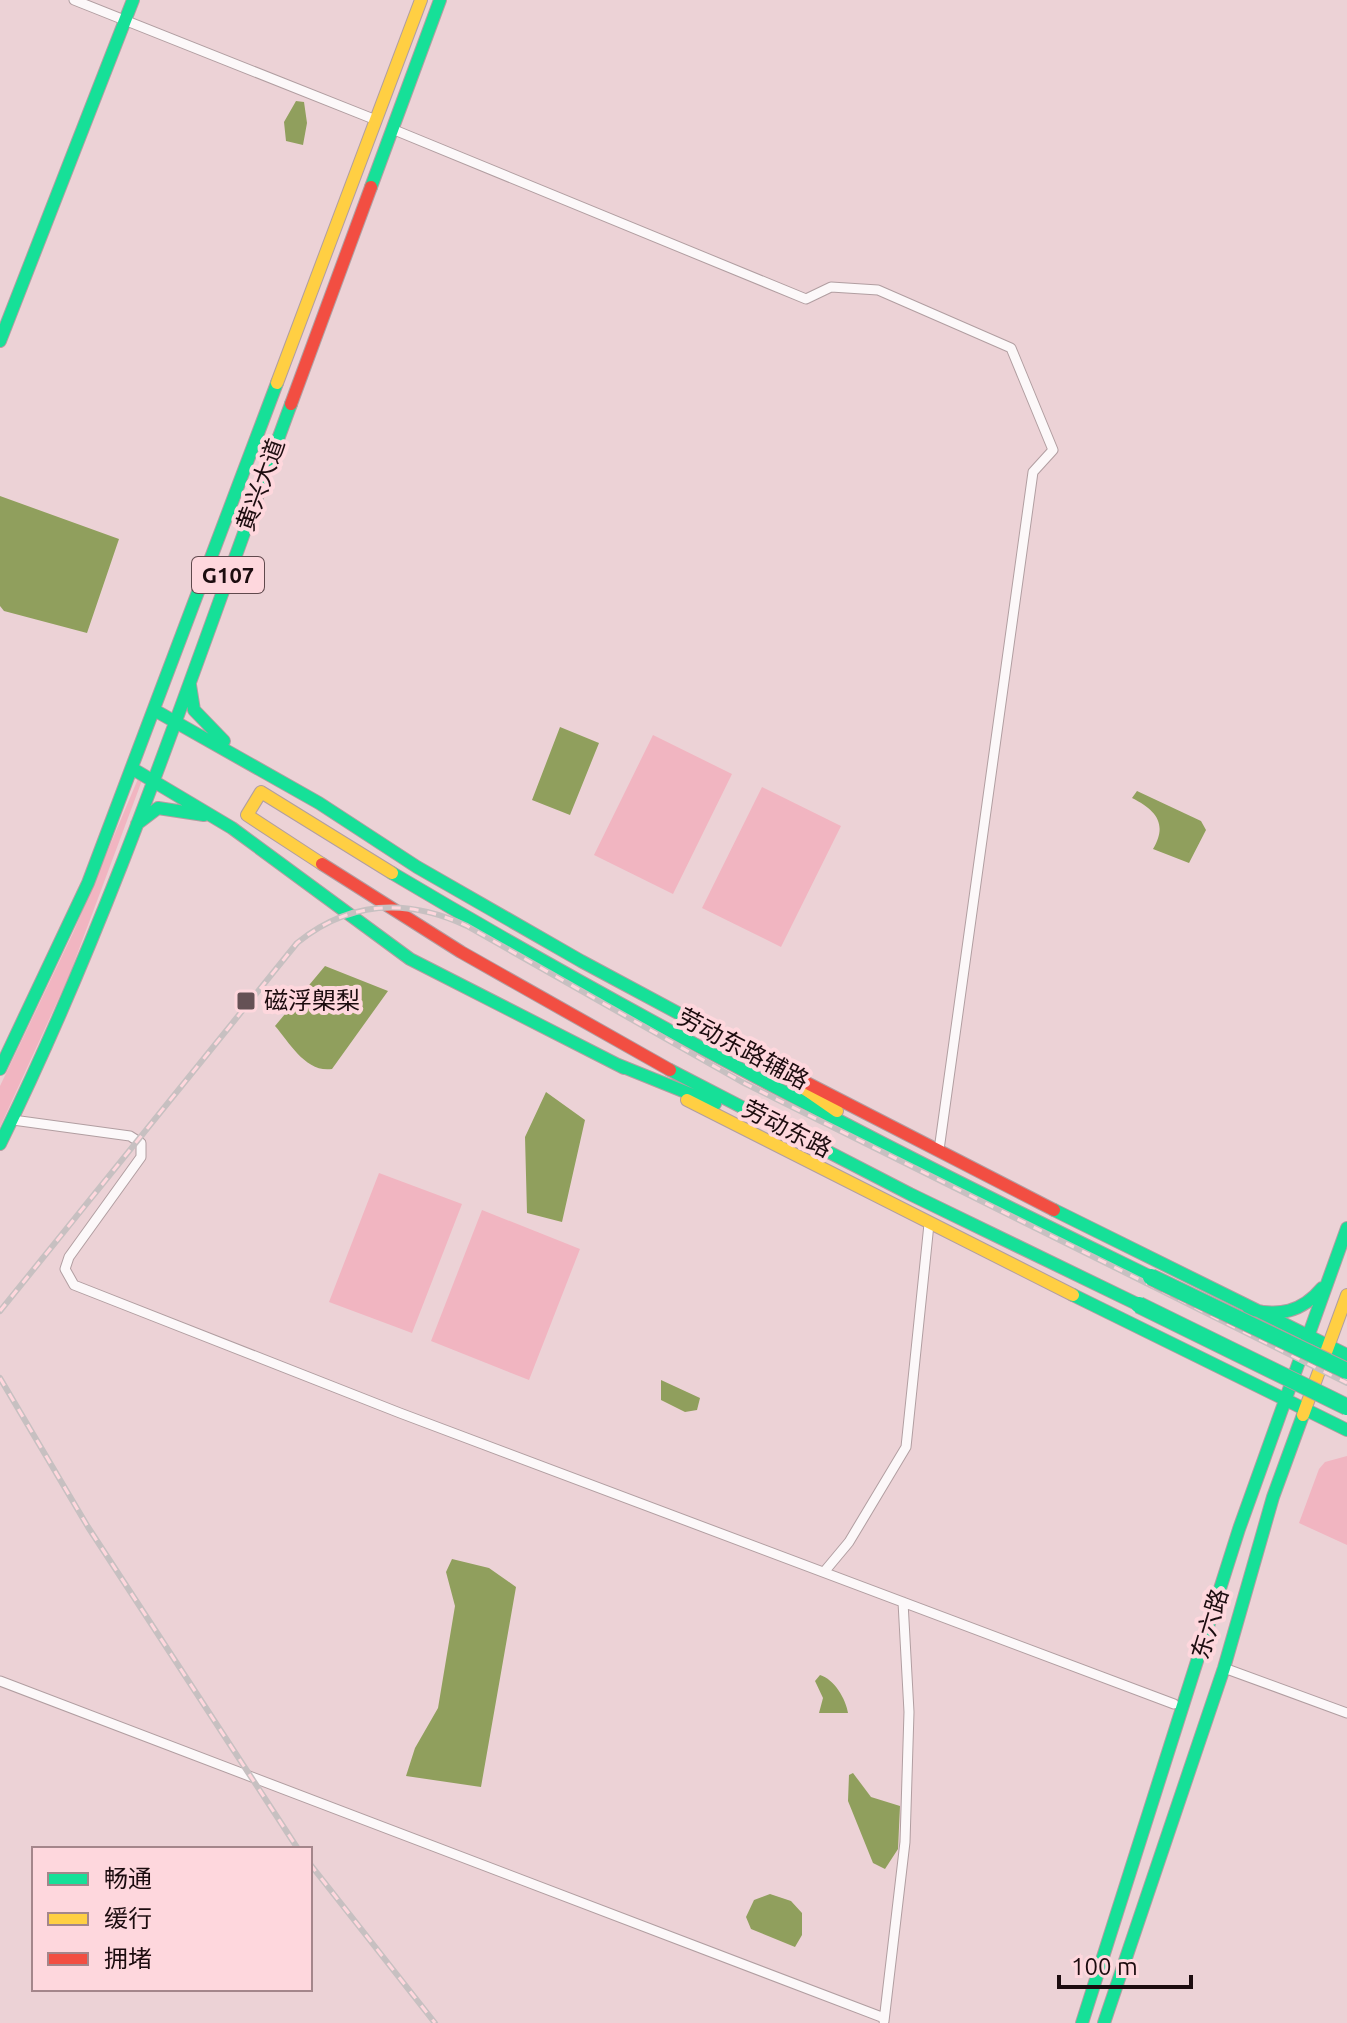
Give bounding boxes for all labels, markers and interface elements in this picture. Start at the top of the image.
street label: 黄兴大道 [231,435,290,535]
road number: G107 [192,557,264,593]
place label: 磁浮㮾梨 [264,987,360,1014]
marker: 磁浮㮾梨 [235,990,257,1012]
street label: 劳动东路辅路 [673,1003,813,1094]
street label: 劳动东路 [738,1095,836,1162]
street label: 东六路 [1186,1585,1233,1662]
legend [32,1847,312,1991]
text: 畅通 [104,1865,152,1892]
text: 缓行 [104,1905,152,1932]
scale bar [1059,1939,1191,1989]
text: 拥堵 [104,1945,152,1972]
text: 100 m [1071,1953,1138,1980]

